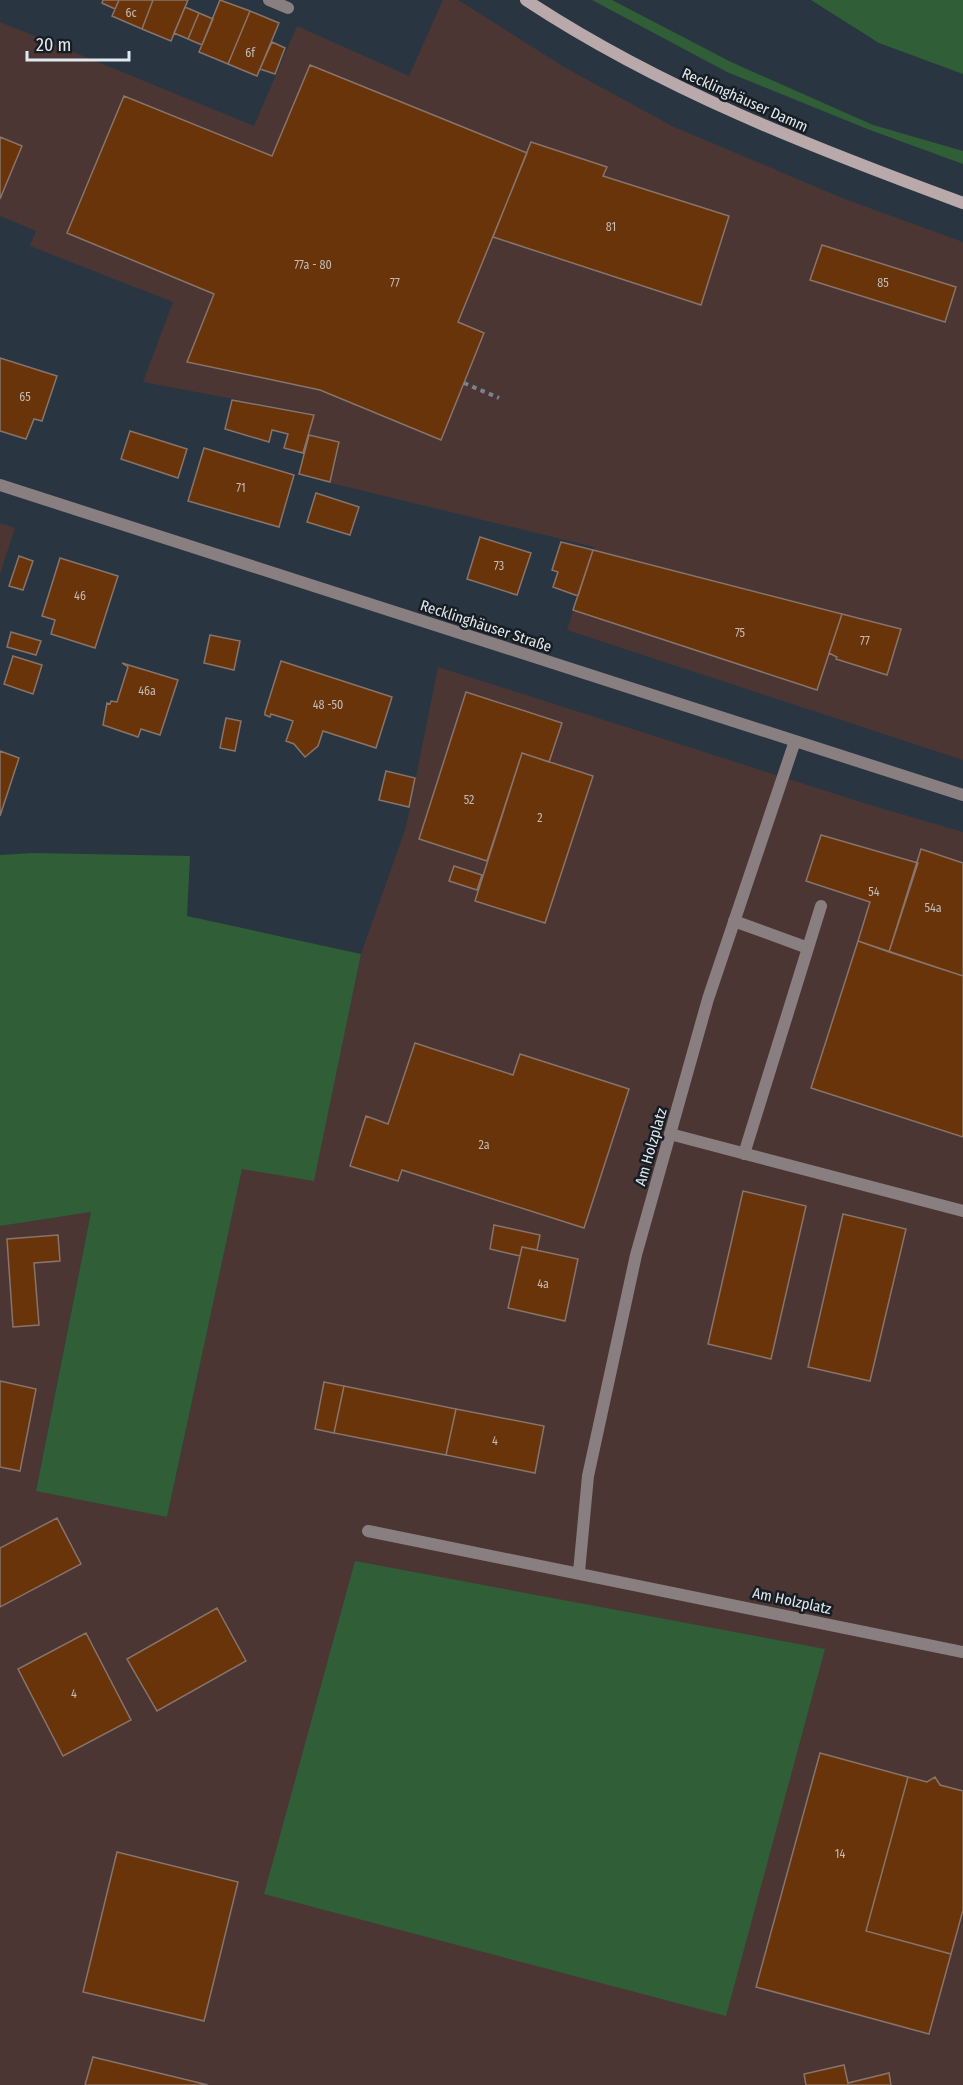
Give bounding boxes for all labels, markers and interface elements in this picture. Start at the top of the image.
house number: 6c [125,6,137,20]
scale bar [27,24,129,62]
text: 20 m [36,34,71,56]
house number: 6f [245,46,256,60]
street label: Recklinghäuser Damm [679,64,811,136]
house number: 81 [606,220,616,234]
house number: 77a - 80 [294,258,332,272]
house number: 77 [390,276,400,290]
house number: 85 [877,276,889,290]
house number: 65 [19,390,31,404]
house number: 71 [236,481,246,495]
house number: 73 [494,559,504,573]
house number: 46 [74,589,86,603]
street label: Recklinghäuser Straße [418,596,554,656]
house number: 75 [735,626,746,640]
house number: 77 [860,634,870,648]
house number: 46a [138,684,156,698]
house number: 48 -50 [313,698,343,712]
house number: 52 [464,793,474,807]
house number: 2 [537,811,543,825]
house number: 54 [868,885,880,899]
house number: 54a [924,901,942,915]
street label: Am Holzplatz [631,1106,671,1188]
house number: 2a [478,1138,490,1152]
house number: 4a [537,1277,549,1291]
house number: 4 [492,1434,498,1448]
street label: Am Holzplatz [751,1584,833,1618]
house number: 4 [71,1687,77,1701]
house number: 14 [835,1847,845,1861]

